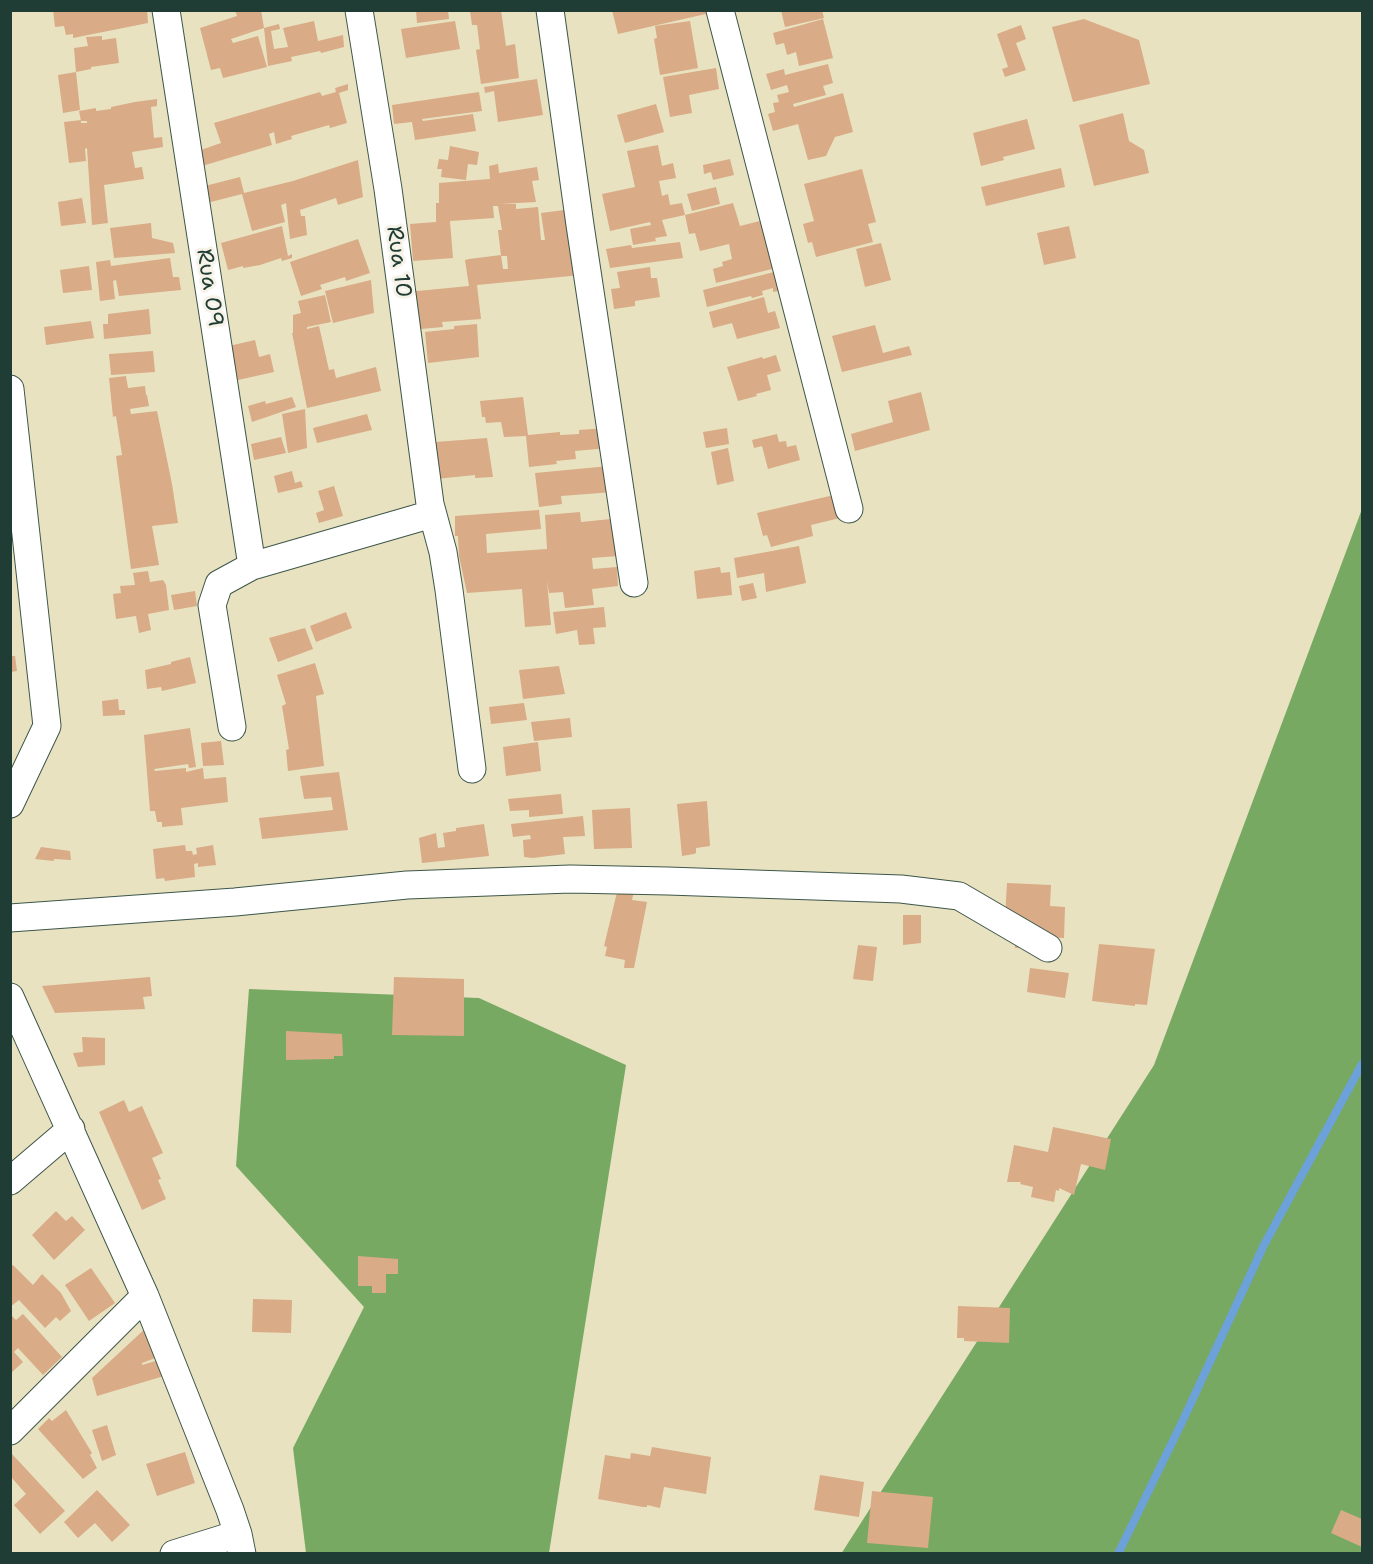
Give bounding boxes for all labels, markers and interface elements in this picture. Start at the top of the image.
street label: Rua 10 [380,224,416,300]
street label: Rua 09 [190,247,228,329]

